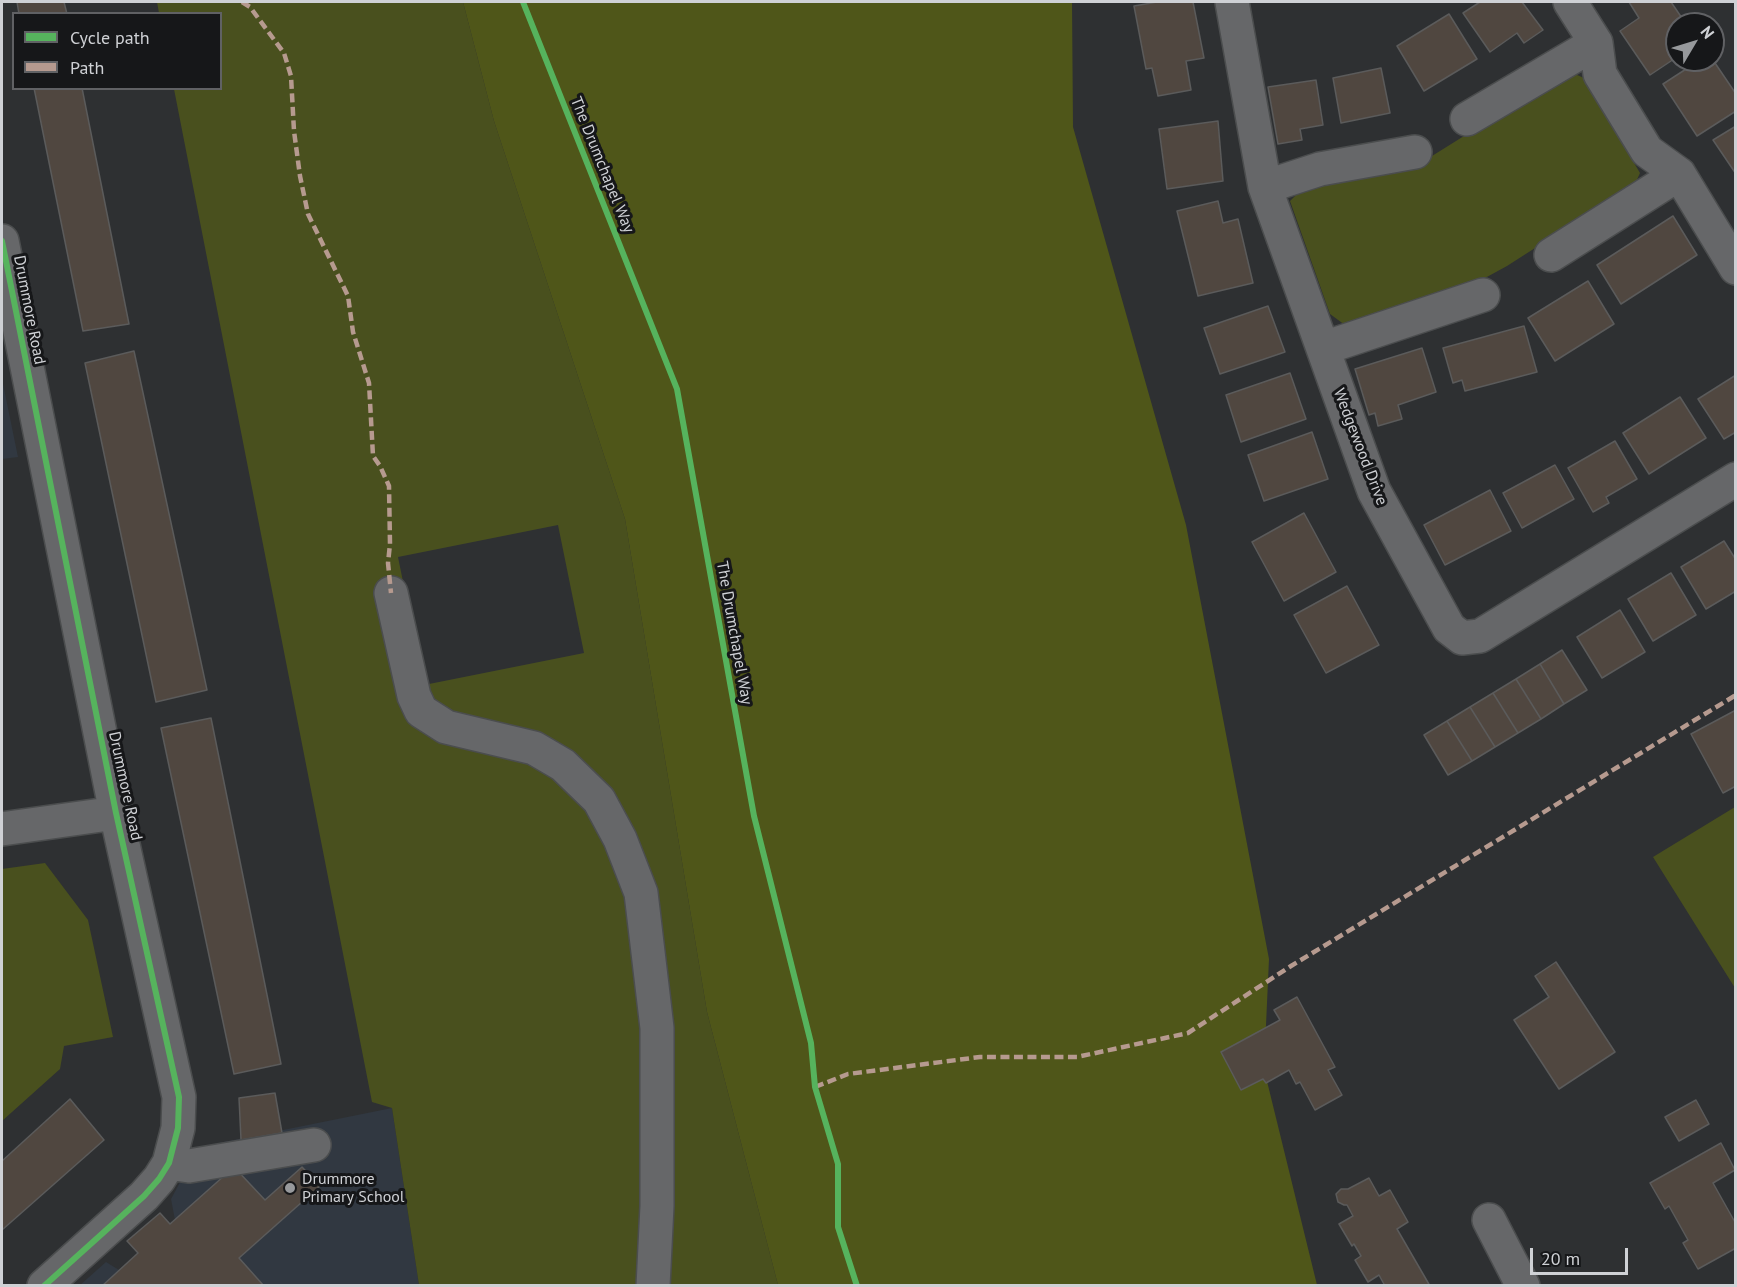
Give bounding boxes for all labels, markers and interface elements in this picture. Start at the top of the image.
legend [12,12,222,90]
north arrow [1665,12,1725,72]
text: N [1696,22,1719,42]
text: Cycle path [70,26,150,49]
text: Path [70,56,104,79]
street label: The Drumchapel Way [566,94,638,236]
street label: Drummore Road [9,254,49,366]
street label: Wedgewood Drive [1329,386,1391,508]
street label: The Drumchapel Way [712,560,756,706]
street label: Drummore Road [104,730,146,842]
place label: Drummore Primary School [302,1169,404,1207]
marker: Drummore Primary School [283,1181,297,1195]
scale bar [1533,1236,1630,1274]
text: 20 m [1541,1247,1580,1270]

